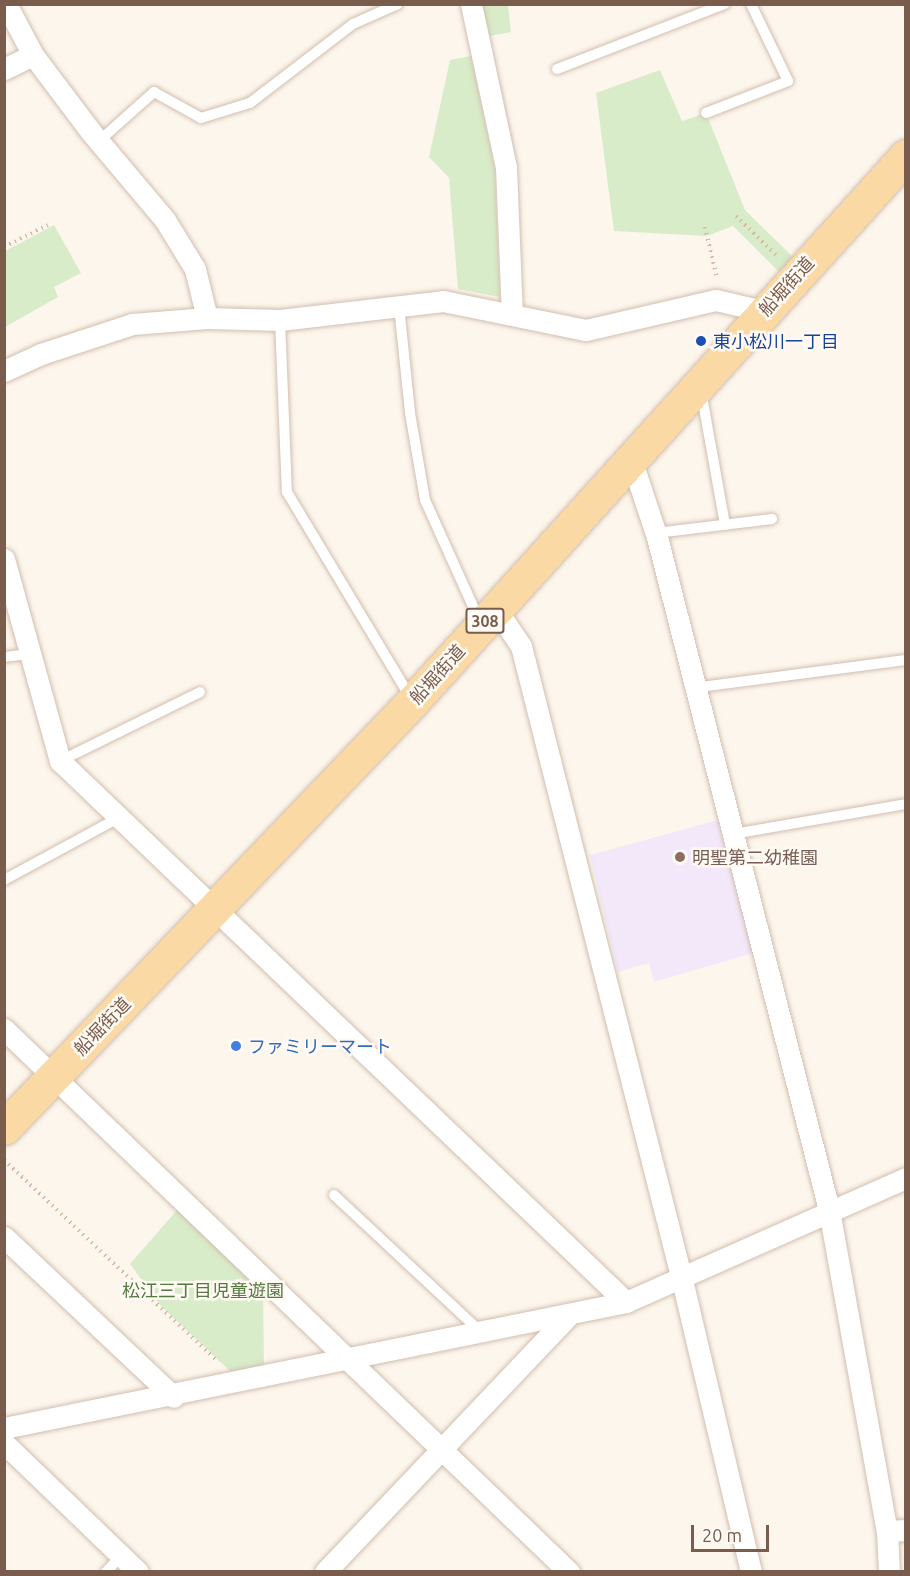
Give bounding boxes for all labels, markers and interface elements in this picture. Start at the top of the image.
street label: 船堀街道 [754,252,818,320]
place label: 東小松川一丁目 [713,330,839,352]
marker: 東小松川一丁目 [694,334,708,348]
road number: 308 [464,608,506,634]
street label: 船堀街道 [405,640,469,708]
place label: 明聖第二幼稚園 [692,846,818,868]
marker: 明聖第二幼稚園 [673,850,687,864]
street label: 船堀街道 [69,993,135,1059]
place label: ファミリーマート [248,1035,392,1057]
marker: ファミリーマート [229,1039,243,1053]
park label: 松江三丁目児童遊園 [122,1279,284,1301]
scale bar [694,1513,772,1551]
text: 20 m [702,1525,742,1545]

